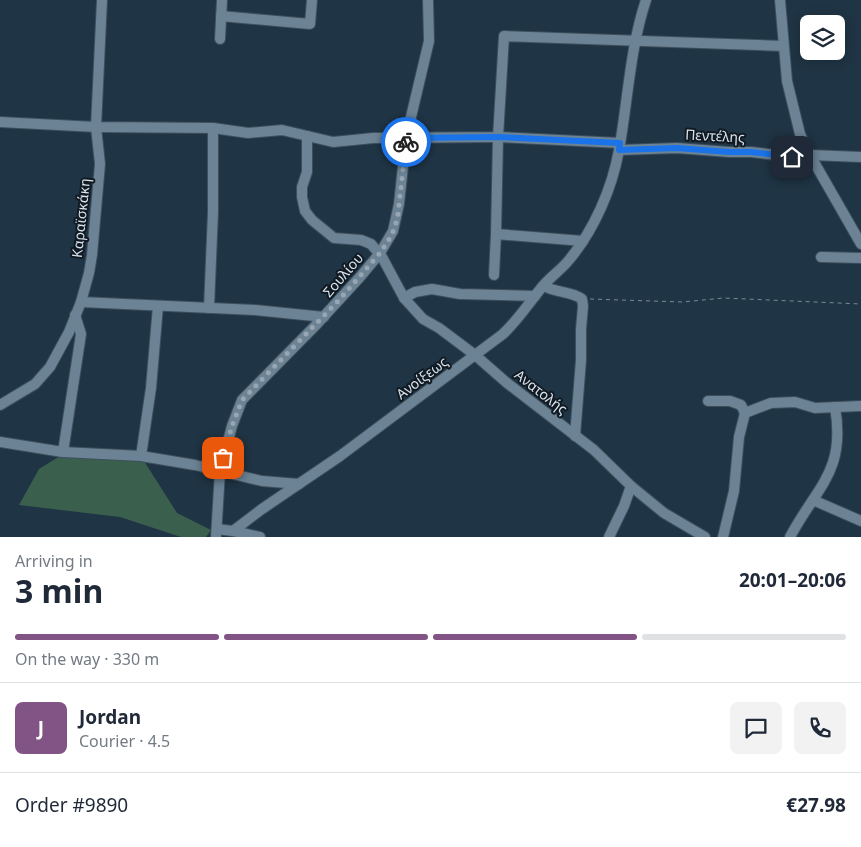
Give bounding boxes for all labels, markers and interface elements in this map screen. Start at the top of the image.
map controls [800,15,845,60]
button: layers [800,15,845,60]
courier [381,117,431,167]
street label: Πεντέλης [685,124,746,147]
icon: bike [392,128,420,156]
pin [771,136,813,178]
icon: home [778,143,806,171]
street label: Καραϊσκάκη [67,177,94,259]
street label: Σουλίου [318,248,367,301]
street label: Ανοίξεως [392,352,452,403]
street label: Ανατολής [511,365,572,418]
pin [202,437,244,479]
icon: bag [209,444,237,472]
text: Arriving in [15,550,93,572]
text: 20:01–20:06 [739,567,846,593]
text: 3 min [15,569,103,612]
text: On the way · 330 m [15,648,159,670]
button: chat [730,702,782,754]
button: phone [794,702,846,754]
text: Jordan [79,704,141,730]
text: J [38,715,44,741]
text: Courier · 4.5 [79,730,170,752]
text: Order #9890 [15,792,128,818]
text: €27.98 [786,792,846,818]

